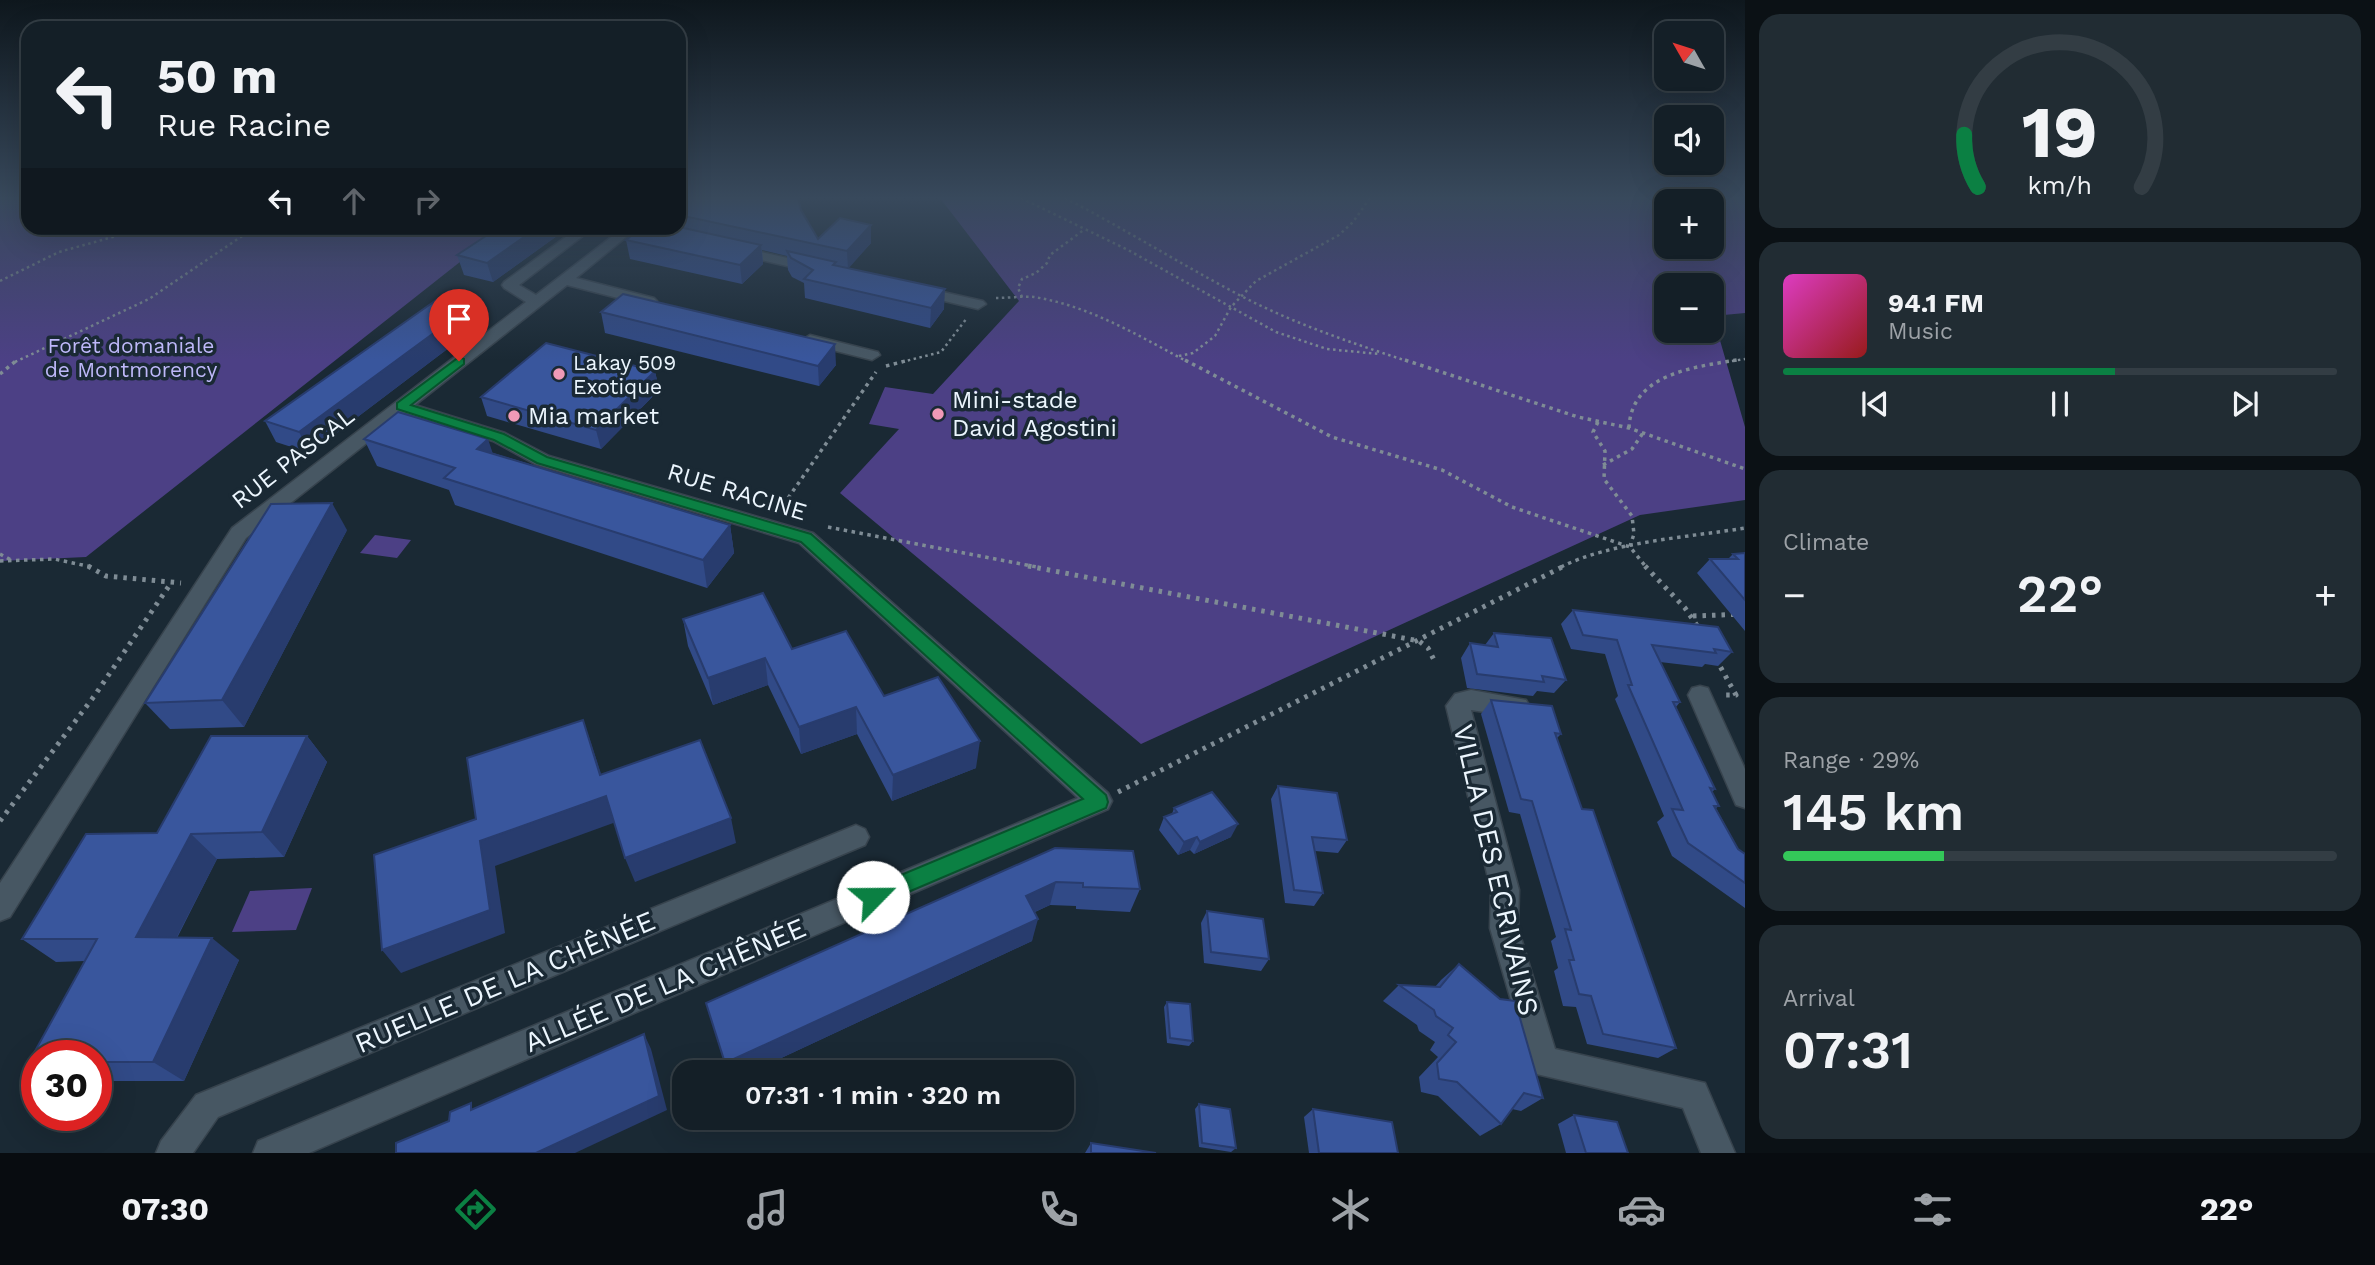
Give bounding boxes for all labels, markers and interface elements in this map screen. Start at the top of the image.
north arrow [1654,21,1724,91]
map controls [1654,21,1724,343]
text: 50 m [157,47,277,105]
icon: left [42,49,133,140]
text: 19 [2022,89,2098,175]
button: sound [1654,105,1724,175]
text: Rue Racine [157,106,331,144]
text: km/h [2028,171,2092,200]
icon: left [262,182,300,220]
icon: ahead [335,182,373,220]
icon: right [408,182,446,220]
button: + [1654,189,1724,259]
button: − [1654,273,1724,343]
text: 94.1 FM [1888,288,1984,318]
pin [429,289,489,361]
icon: arrive [440,300,478,338]
text: Music [1888,318,1953,345]
park label: Forêt domaniale de Montmorency [45,333,217,382]
place label: Lakay 509 Exotique [573,350,676,399]
marker: Lakay 509 Exotique [551,366,567,382]
icon: previous [1856,385,1894,423]
icon: pause [2041,385,2079,423]
icon: next [2226,385,2264,423]
place label: Mini-stade David Agostini [952,386,1117,442]
street label: RUE PASCAL [226,402,360,514]
place label: Mia market [528,402,659,430]
marker: Mini-stade David Agostini [930,406,946,422]
marker: Mia market [506,408,522,424]
street label: RUE RACINE [664,458,810,526]
text: Climate [1783,529,1869,556]
text: 22° [2017,564,2103,625]
text: − [1783,573,1806,617]
text: + [2314,573,2337,617]
street label: VILLA DES ECRIVAINS [1446,721,1546,1019]
text: Range · 29% [1783,747,1919,774]
text: 145 km [1783,782,1964,843]
position arrow [836,860,910,934]
street label: RUELLE DE LA CHÊNÉE [350,904,660,1060]
street label: ALLÉE DE LA CHÊNÉE [519,911,811,1059]
text: Arrival [1783,985,1855,1012]
text: 07:31 [1783,1020,1913,1081]
speed limit sign: 30 [21,1040,112,1131]
text: 07:31 · 1 min · 320 m [745,1080,1001,1110]
icon: directions [451,1185,500,1234]
icon: music [743,1185,792,1234]
icon: phone [1034,1185,1083,1234]
icon: climate [1326,1185,1375,1234]
icon: car [1617,1185,1666,1234]
icon: filters [1908,1185,1957,1234]
text: 07:30 [121,1190,209,1228]
text: 22° [2200,1190,2254,1228]

